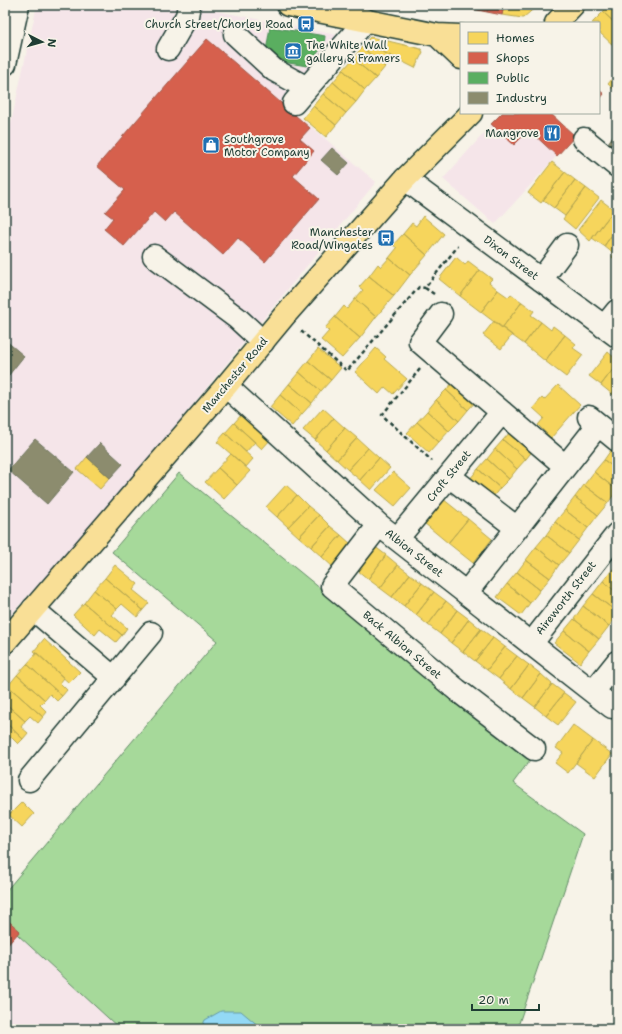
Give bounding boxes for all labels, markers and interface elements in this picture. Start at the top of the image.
bus stop icon: Church Street/Chorley Road [296,14,316,34]
place label: Church Street/Chorley Road [145,17,293,32]
north arrow [22,22,62,62]
legend [460,22,600,114]
text: Homes [496,30,535,46]
text: N [44,38,59,48]
place label: The White Wall gallery & Framers [306,38,400,66]
museum icon: The White Wall gallery & Framers [283,41,303,61]
text: Shops [496,50,530,66]
text: Public [496,70,530,86]
text: Industry [496,90,547,106]
restaurant icon: Mangrove [542,123,562,143]
place label: Mangrove [485,126,539,141]
place label: Southgrove Motor Company [224,132,310,160]
shop icon: Southgrove Motor Company [201,135,221,155]
place label: Manchester Road/Wingates [291,225,373,253]
bus stop icon: Manchester Road/Wingates [376,228,396,248]
street label: Dixon Street [480,232,542,284]
street label: Manchester Road [199,334,271,416]
street label: Croft Street [424,447,475,505]
street label: Albion Street [382,525,446,581]
street label: Aireworth Street [532,558,600,638]
street label: Back Albion Street [359,608,445,683]
scale bar [472,986,539,1012]
text: 20 m [478,992,509,1008]

